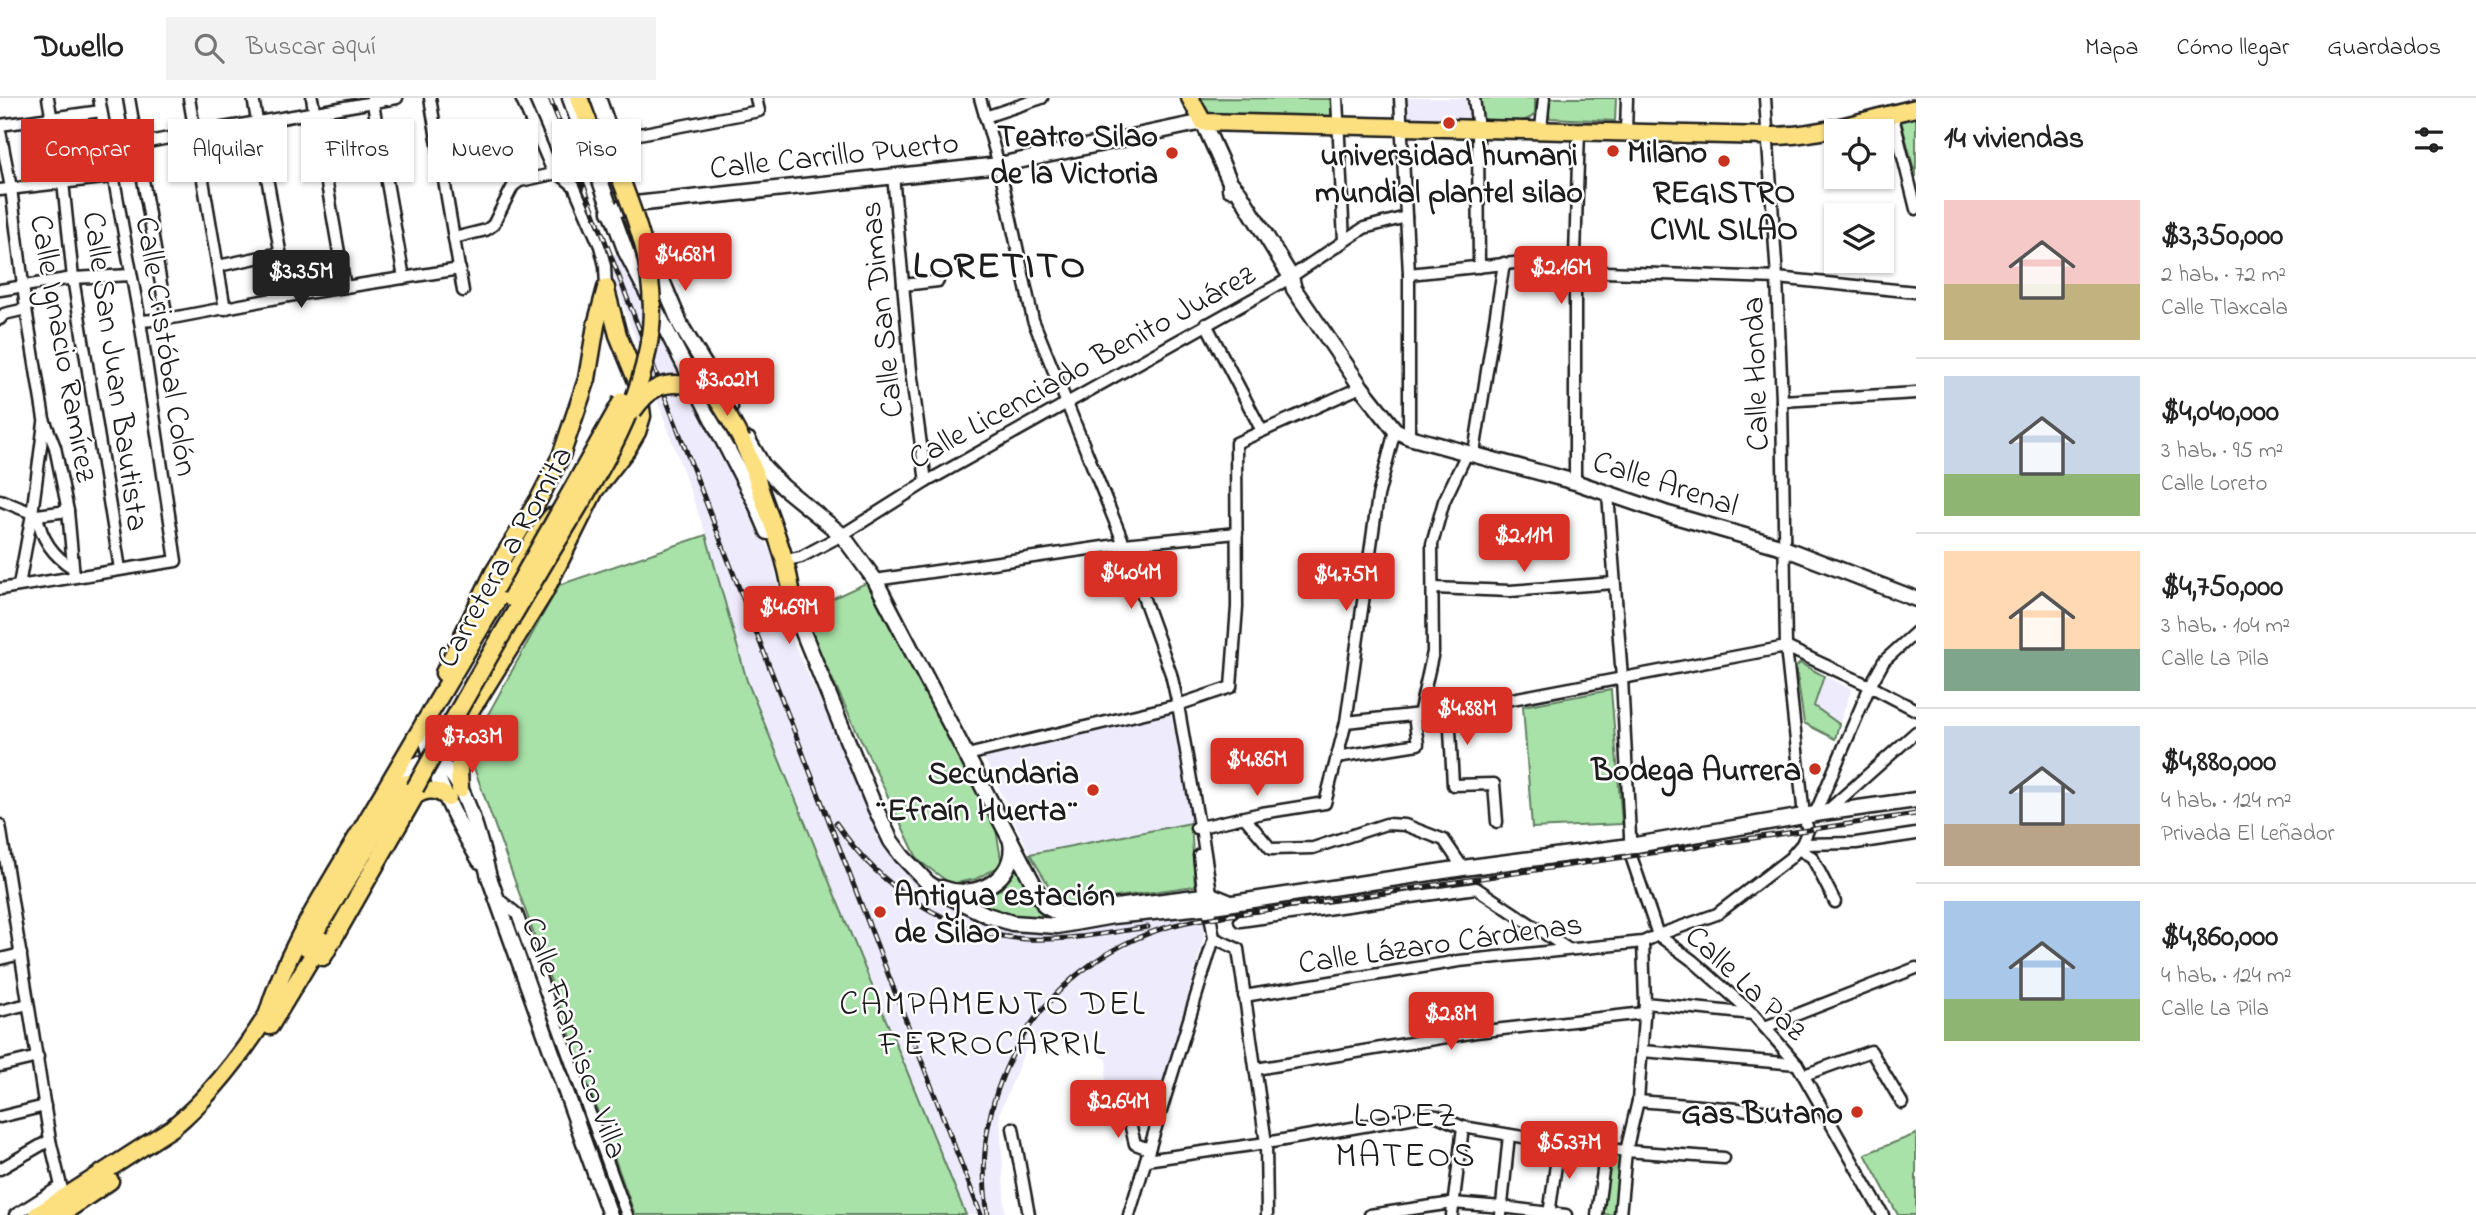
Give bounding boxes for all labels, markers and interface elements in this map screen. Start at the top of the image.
search box [166,17,656,80]
text: Dwello [35,24,124,72]
icon: search [190,29,228,67]
text: Buscar aquí [246,29,376,67]
text: Mapa [2085,31,2138,66]
text: Cómo llegar [2176,31,2289,66]
text: Guardados [2327,31,2441,66]
place label: Teatro Silao de la Victoria [990,115,1158,199]
marker: universidad humani mundial plantel silao [1441,115,1457,131]
text: 14 viviendas [1944,118,2084,162]
chip: Comprar [21,119,154,182]
chip: Alquilar [168,119,287,182]
chip: Filtros [301,119,414,182]
chip: Nuevo [428,119,538,182]
chip: Piso [552,119,641,182]
map controls [1824,119,1894,273]
button: locate [1824,119,1894,189]
street label: Calle Carrillo Puerto [707,121,961,194]
icon: filters [2410,121,2448,159]
place label: Milano [1627,131,1707,178]
place label: universidad humani mundial plantel silao [1315,134,1583,218]
marker: Milano [1605,143,1621,159]
marker: Teatro Silao de la Victoria [1164,145,1180,161]
marker: REGISTRO CIVIL SILAO [1716,153,1732,169]
place label: REGISTRO CIVIL SILAO [1650,171,1798,255]
street label: Calle San Dimas [849,199,918,420]
button: layers [1824,203,1894,273]
street label: Calle San Juan Bautista [68,209,159,534]
street label: Calle Ignacio Ramírez [15,211,108,487]
street label: Calle Cristóbal Colón [121,213,208,480]
text: $3,350,000 [2161,215,2283,259]
icon: home [2000,228,2084,312]
pin: $4.68M [628,234,742,293]
text: $4.68M [655,239,715,272]
district label: LORETITO [913,240,1087,296]
pin: $2.16M [1504,246,1618,306]
pin: $3.35M [244,250,358,310]
text: $2.16M [1530,252,1592,285]
street label: Calle Licenciado Benito Juárez [901,253,1265,483]
text: $3.35M [269,256,333,289]
text: 2 hab. · 72 m² [2161,259,2286,292]
text: Calle Tlaxcala [2161,292,2288,325]
street label: Calle Honda [1731,296,1784,452]
pin: $3.02M [670,358,784,418]
text: $3.02M [695,364,759,397]
text: $4,040,000 [2161,391,2279,435]
icon: home [2000,404,2084,488]
text: 3 hab. · 95 m² [2161,435,2283,468]
street label: Carretera a Romita [425,438,587,677]
street label: Calle Arenal [1586,440,1744,531]
text: Calle Loreto [2161,468,2267,501]
pin: $2.11M [1467,514,1581,574]
text: $2.11M [1495,520,1553,553]
pin: $4.04M [1074,552,1188,611]
pin: $4.75M [1289,554,1403,613]
text: $4.04M [1100,557,1162,590]
text: $4.75M [1314,559,1378,592]
text: $4,750,000 [2161,566,2283,610]
icon: home [2000,579,2084,663]
pin: $4.69M [732,587,846,646]
text: $4.69M [759,592,819,625]
text: 3 hab. · 104 m² [2161,610,2290,643]
text: Calle La Pila [2161,643,2269,676]
pin: $4.88M [1410,688,1524,747]
text: $4.88M [1437,693,1497,726]
pin: $7.03M [415,716,529,775]
text: $7.03M [441,721,503,754]
pin: $4.86M [1200,738,1314,798]
text: $4,880,000 [2161,741,2276,785]
text: $4.86M [1227,744,1287,777]
place label: Bodega Aurrera [1590,749,1801,797]
place label: Secundaria ¨Efraín Huerta¨ [874,752,1079,836]
icon: home [2000,754,2084,838]
marker: Bodega Aurrera [1807,761,1823,777]
marker: Secundaria ¨Efraín Huerta¨ [1085,782,1101,798]
text: 4 hab. · 124 m² [2161,785,2291,818]
text: Privada El Leñador [2161,818,2335,851]
place label: Antigua estación de Silao [894,874,1115,958]
street label: Calle Lázaro Cárdenas [1295,902,1586,989]
marker: Antigua estación de Silao [872,904,888,920]
street label: Calle Francisco Villa [507,911,638,1166]
street label: Calle La Paz [1673,915,1817,1054]
text: $4,860,000 [2161,916,2278,960]
icon: home [2000,929,2084,1013]
text: 4 hab. · 124 m² [2161,960,2291,993]
district label: CAMPAMENTO DEL FERROCARRIL [839,980,1147,1071]
pin: $2.8M [1402,992,1500,1052]
text: Calle La Pila [2161,993,2269,1026]
text: $2.8M [1425,998,1477,1031]
pin: $2.64M [1061,1080,1175,1140]
text: $2.64M [1086,1086,1150,1119]
district label: LOPEZ MATEOS [1335,1092,1477,1183]
place label: Gas Butano [1681,1092,1843,1139]
marker: Gas Butano [1849,1104,1865,1120]
pin: $5.37M [1512,1122,1626,1181]
text: $5.37M [1537,1127,1601,1160]

